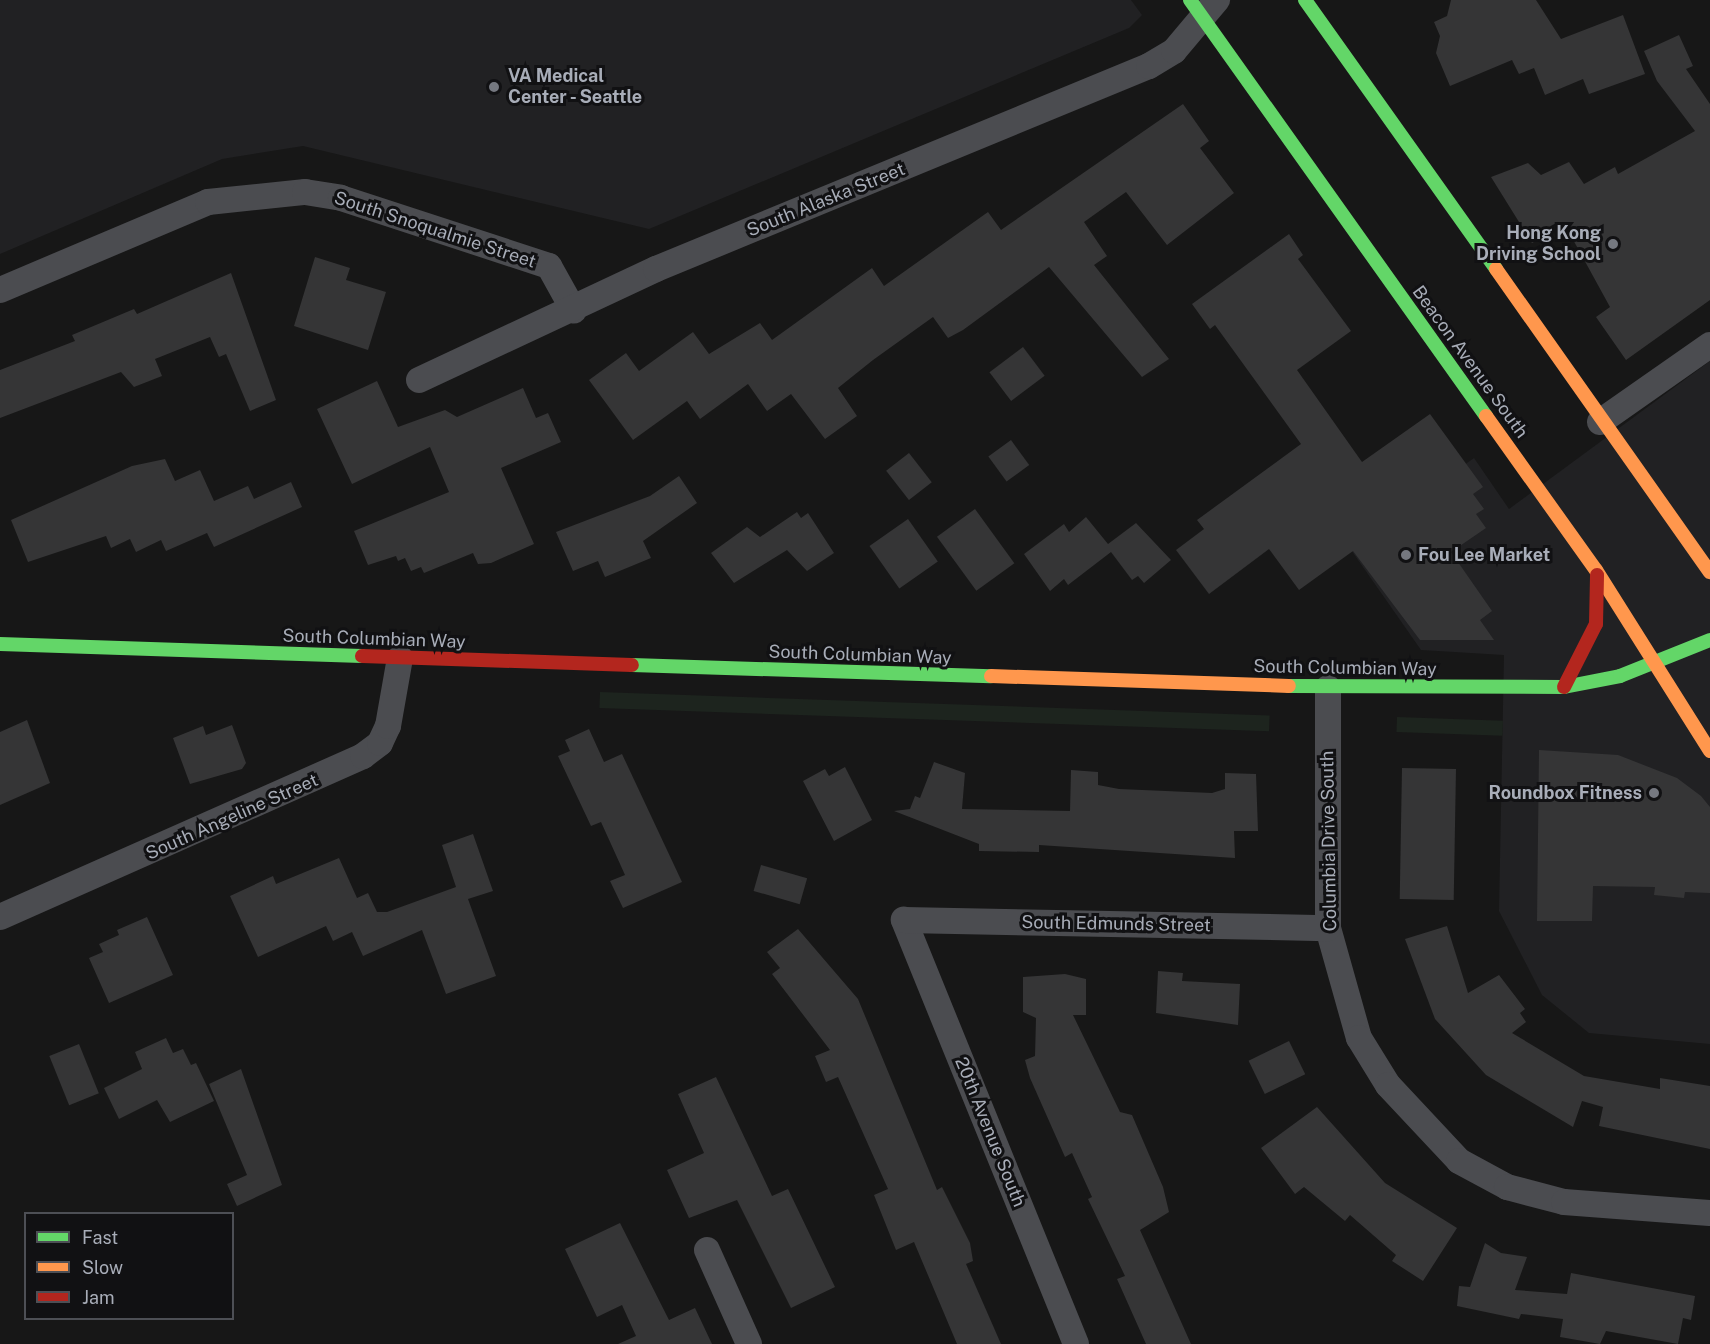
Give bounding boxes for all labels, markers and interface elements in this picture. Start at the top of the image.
place label: VA Medical Center - Seattle [508,66,645,109]
marker: VA Medical Center - Seattle [485,78,503,96]
street label: South Alaska Street [744,158,908,242]
street label: South Snoqualmie Street [331,187,539,273]
place label: Hong Kong Driving School [1476,223,1601,266]
marker: Hong Kong Driving School [1606,237,1620,251]
street label: Beacon Avenue South [1407,282,1533,442]
place label: Fou Lee Market [1418,544,1550,566]
marker: Fou Lee Market [1399,548,1413,562]
street label: South Columbian Way [282,625,466,653]
street label: South Columbian Way [768,641,952,669]
street label: South Columbian Way [1253,656,1437,680]
street label: Columbia Drive South [1317,750,1341,932]
street label: South Angeline Street [143,769,321,865]
place label: Roundbox Fitness [1489,782,1642,804]
marker: Roundbox Fitness [1647,786,1661,800]
street label: South Edmunds Street [1021,912,1211,936]
street label: 20th Avenue South [950,1054,1030,1210]
legend [24,1212,234,1320]
text: Fast [82,1227,118,1248]
text: Slow [82,1257,123,1278]
text: Jam [82,1287,115,1308]

